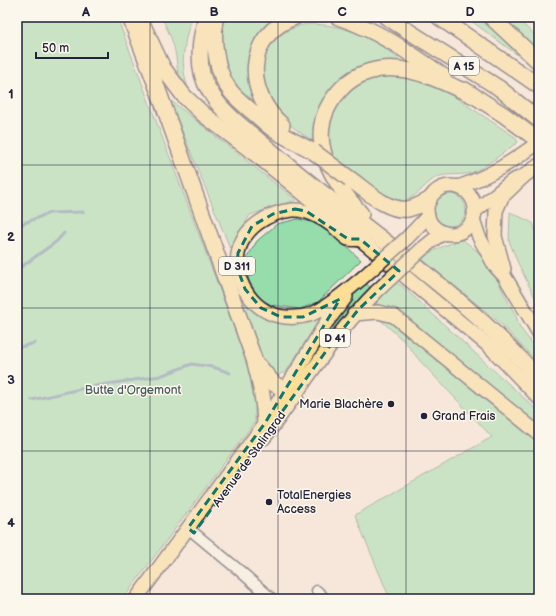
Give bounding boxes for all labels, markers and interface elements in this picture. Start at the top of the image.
text: A [81,4,90,20]
text: B [209,4,219,20]
text: C [337,4,347,20]
text: D [465,4,475,20]
scale bar [36,34,108,60]
text: 50 m [42,41,69,56]
road number: A 15 [449,57,479,75]
text: 1 [8,86,14,102]
text: 2 [7,229,15,245]
road number: D 311 [219,257,255,275]
road number: D 41 [320,329,350,347]
text: 3 [7,372,15,388]
park label: Butte d'Orgemont [85,383,181,398]
place label: Marie Blachère [299,397,383,412]
marker: Marie Blachère [386,399,396,409]
street label: Avenue de Stalingrad [210,408,289,510]
place label: Grand Frais [432,409,496,424]
marker: Grand Frais [419,411,429,421]
place label: TotalEnergies Access [277,488,351,517]
marker: TotalEnergies Access [264,497,274,507]
text: 4 [7,515,15,531]

